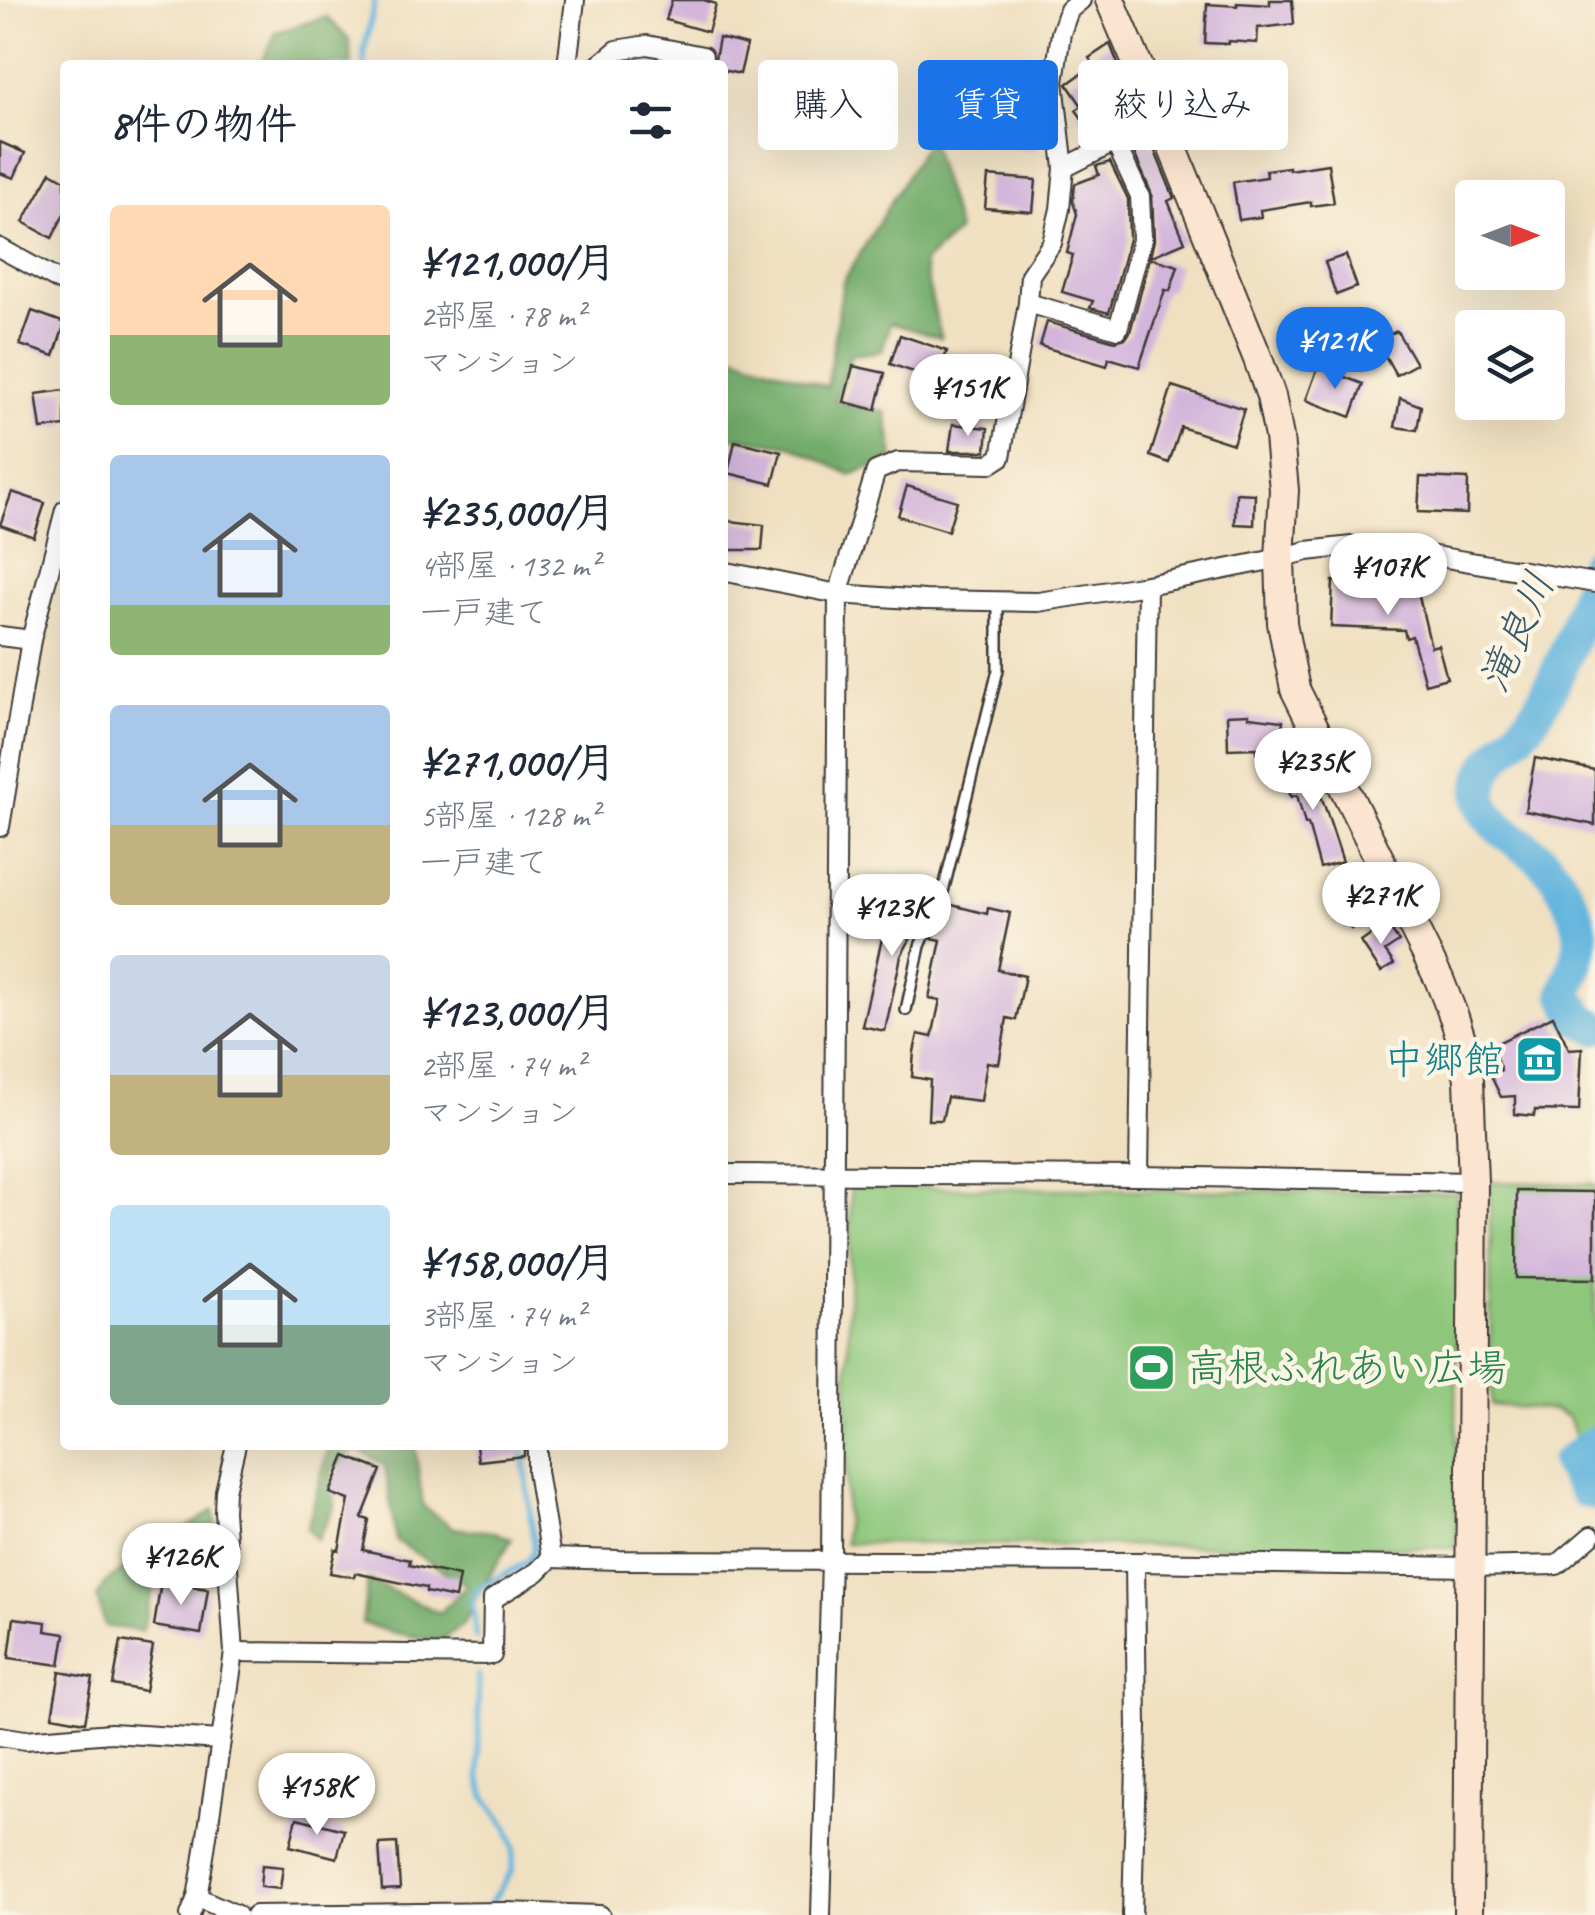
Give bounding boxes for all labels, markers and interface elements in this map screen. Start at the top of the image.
chip: 購入 [758,60,898,150]
chip: 賃貸 [918,60,1058,150]
chip: 絞り込み [1078,60,1288,150]
icon: filters [623,93,678,148]
text: 8件の物件 [110,98,297,151]
north arrow [1455,180,1565,290]
map controls [1455,180,1565,420]
text: ¥121,000/月 [420,236,616,289]
icon: home [190,245,310,365]
text: 2部屋 · 78 m² [420,295,585,336]
pin: ¥121K [1265,307,1405,392]
button: layers [1455,310,1565,420]
text: ¥121K [1298,319,1372,360]
text: マンション [420,342,579,383]
pin: ¥151K [898,354,1038,439]
text: ¥151K [931,366,1005,407]
text: ¥235,000/月 [420,486,616,539]
icon: home [190,495,310,615]
pin: ¥107K [1318,533,1458,618]
text: 4部屋 · 132 m² [420,545,599,586]
text: ¥107K [1351,545,1425,586]
water label: 滝良川 [1467,564,1567,700]
text: 一戸建て [420,592,548,633]
pin: ¥235K [1243,728,1383,813]
text: ¥271,000/月 [420,736,616,789]
text: ¥235K [1276,740,1350,781]
icon: home [190,745,310,865]
text: 5部屋 · 128 m² [420,795,599,836]
text: 一戸建て [420,842,548,883]
pin: ¥271K [1311,862,1451,947]
pin: ¥123K [822,874,962,959]
text: ¥271K [1344,874,1418,915]
text: ¥123K [855,886,929,927]
text: ¥123,000/月 [420,986,616,1039]
icon: home [190,995,310,1115]
museum icon: 中郷館 [1513,1034,1565,1086]
place label: 中郷館 [1384,1035,1504,1085]
text: 2部屋 · 74 m² [420,1045,585,1086]
text: マンション [420,1092,579,1133]
text: ¥158,000/月 [420,1236,616,1289]
icon: home [190,1245,310,1365]
text: 3部屋 · 74 m² [420,1295,585,1336]
text: マンション [420,1342,579,1383]
sports icon: 高根ふれあい広場 [1126,1342,1178,1394]
place label: 高根ふれあい広場 [1187,1343,1507,1393]
pin: ¥126K [111,1523,251,1608]
text: ¥126K [144,1535,218,1576]
pin: ¥158K [247,1753,387,1838]
text: ¥158K [280,1765,354,1806]

